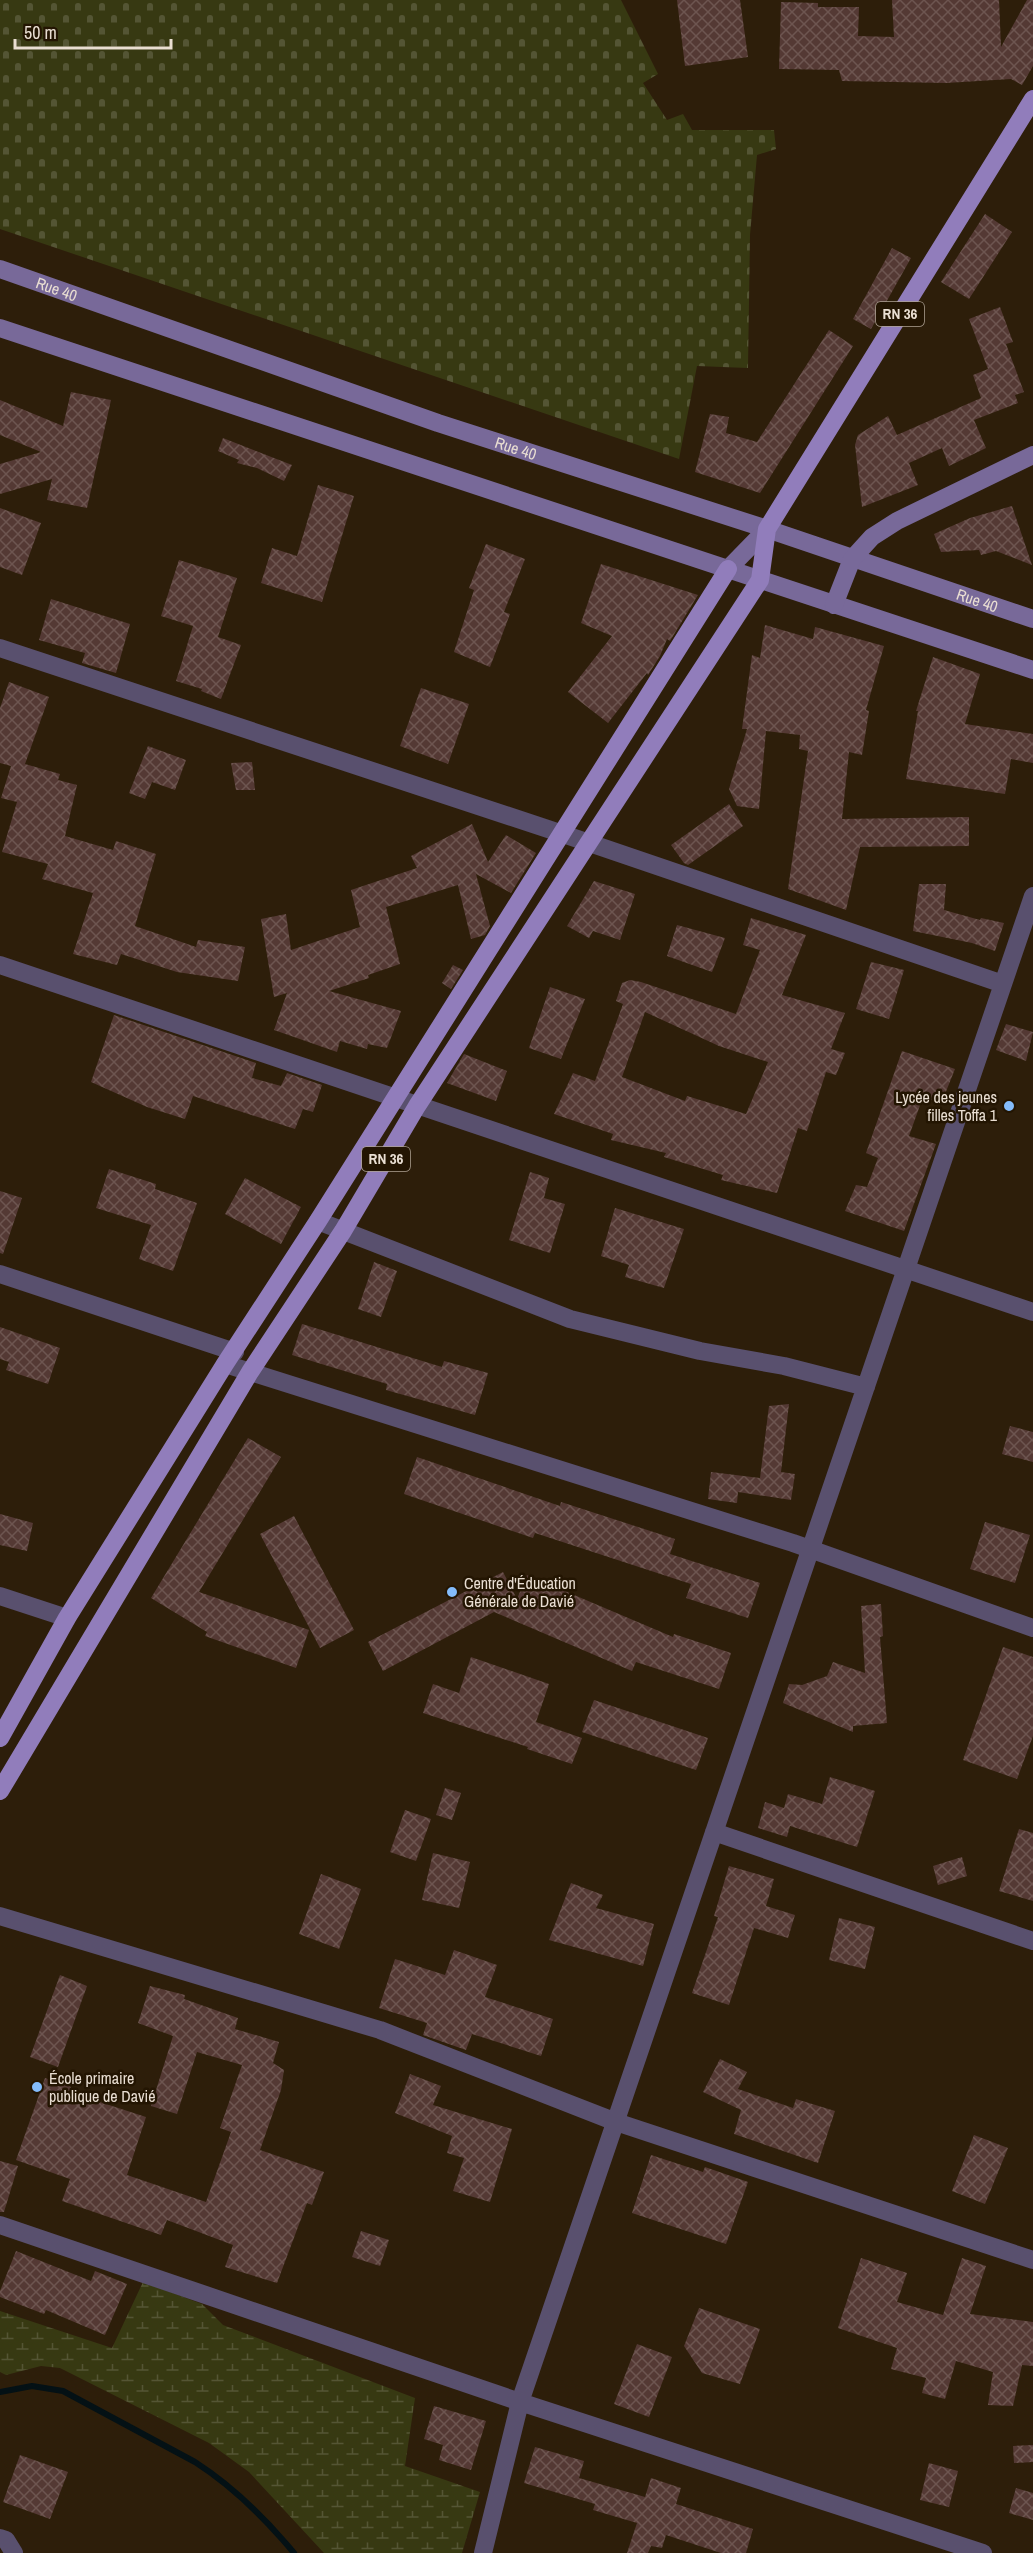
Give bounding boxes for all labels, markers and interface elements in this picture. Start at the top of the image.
scale bar [15,12,171,50]
text: 50 m [24,20,57,45]
street label: Rue 40 [33,272,80,306]
road number: RN 36 [876,302,924,326]
street label: Rue 40 [492,431,539,465]
street label: Rue 40 [954,583,1001,617]
place label: Lycée des jeunes filles Toffa 1 [895,1086,998,1126]
marker: Lycée des jeunes filles Toffa 1 [1002,1099,1016,1113]
road number: RN 36 [362,1147,410,1171]
place label: Centre d'Éducation Générale de Davié [464,1572,576,1612]
marker: Centre d'Éducation Générale de Davié [445,1585,459,1599]
place label: École primaire publique de Davié [49,2067,156,2107]
marker: École primaire publique de Davié [30,2080,44,2094]

